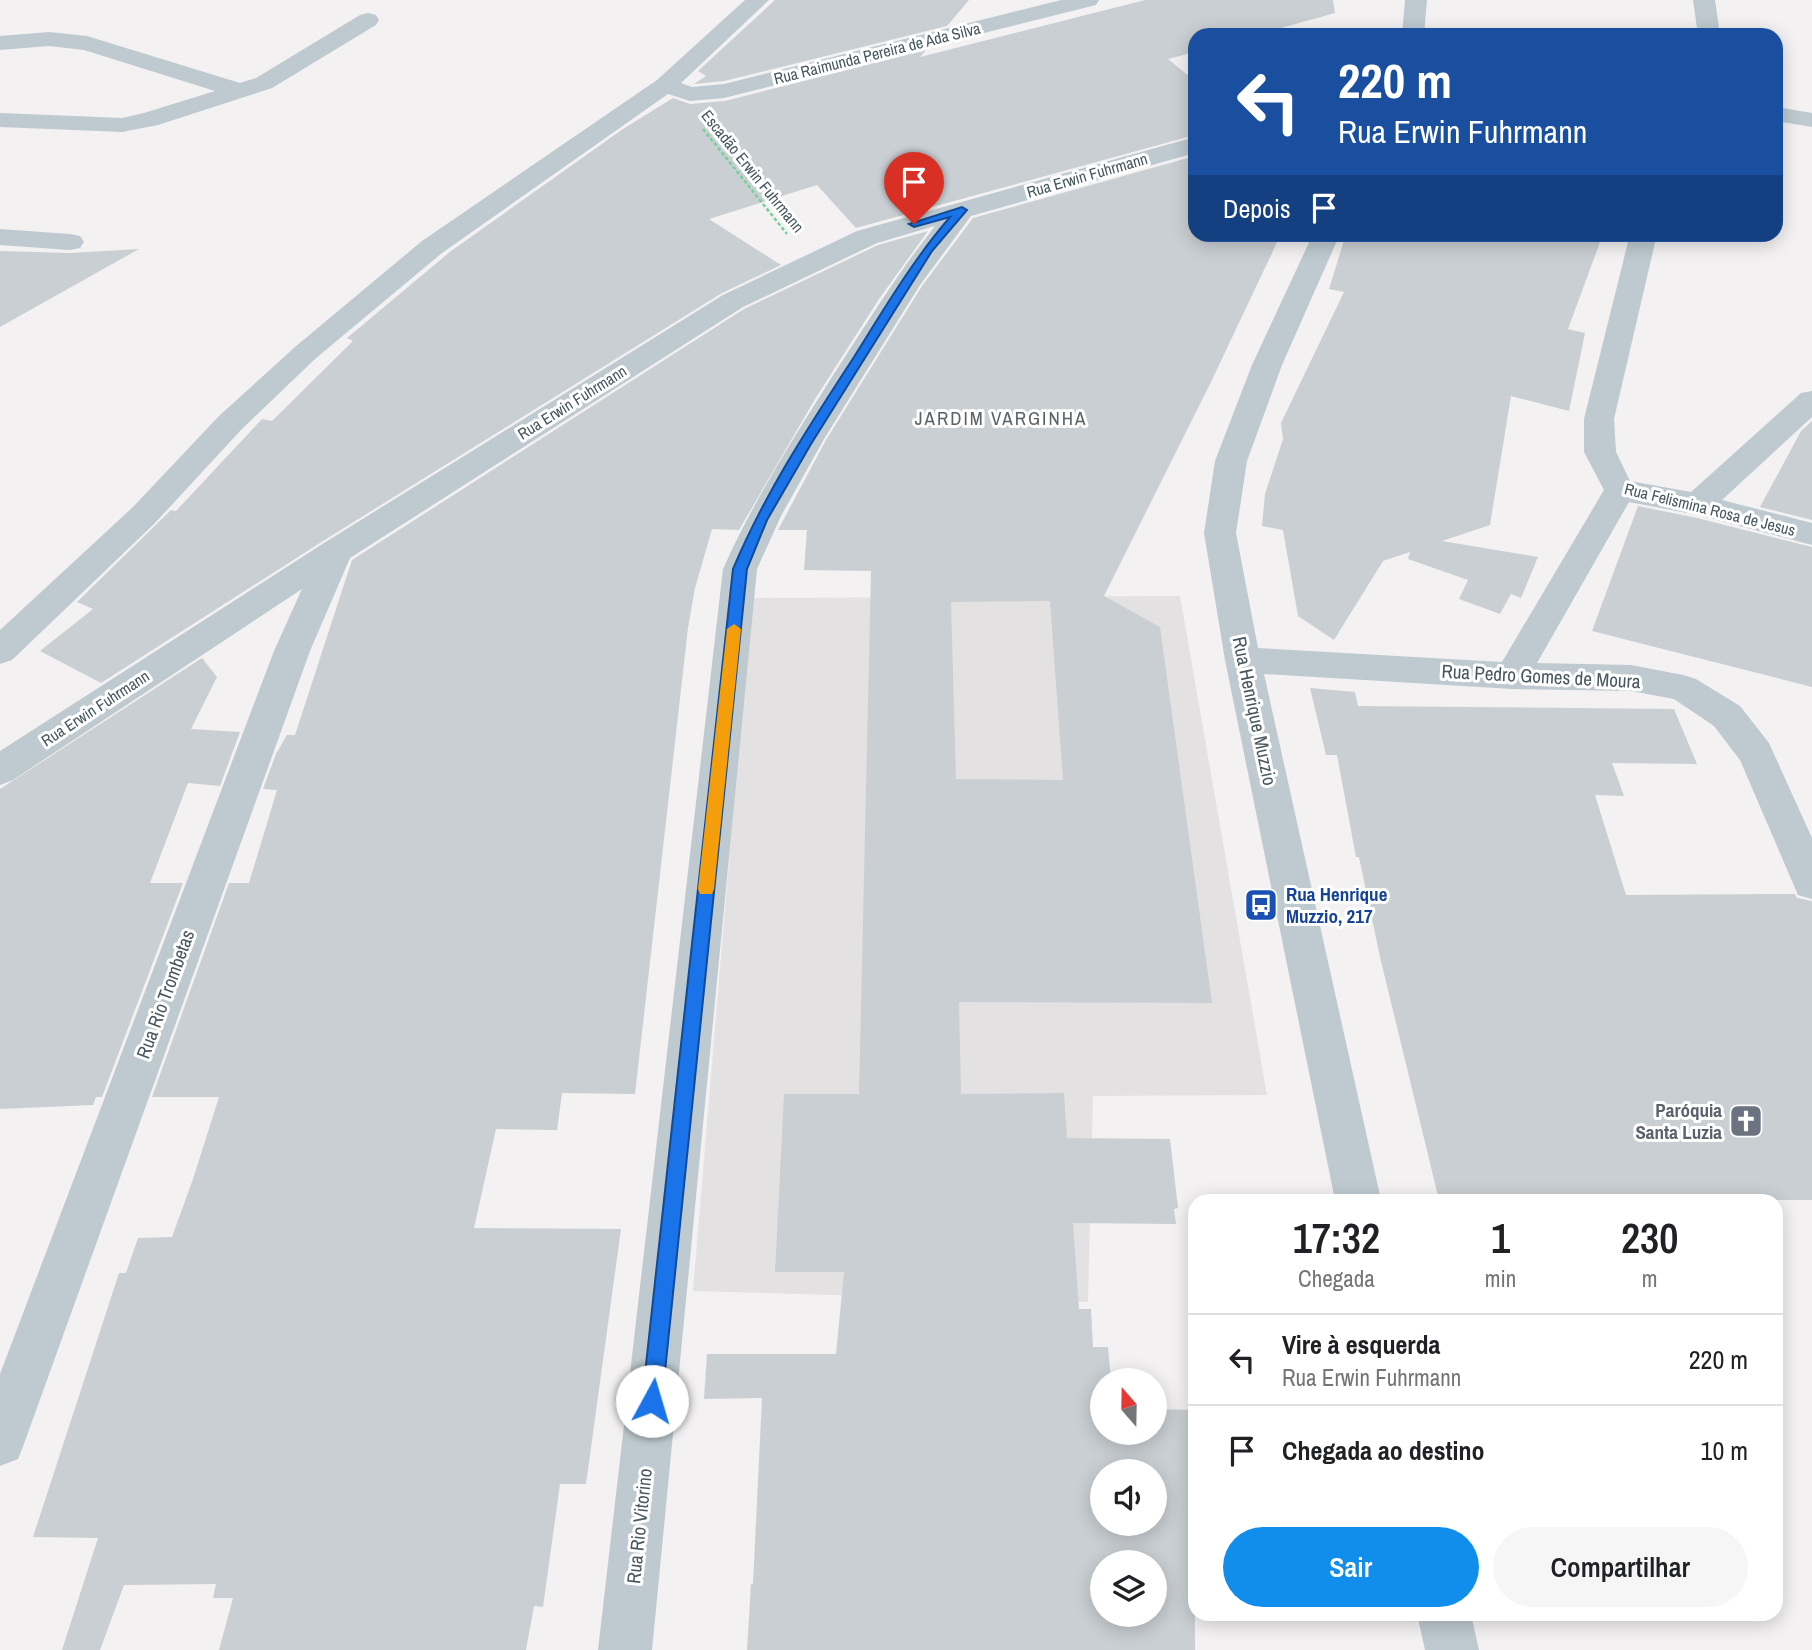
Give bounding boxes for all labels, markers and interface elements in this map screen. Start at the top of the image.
street label: Rua Raimunda Pereira de Ada Silva [771,16,983,89]
text: 220 m [1338,47,1452,113]
icon: left [1223,56,1314,147]
street label: Escadão Erwin Fuhrmann [697,105,809,237]
text: Rua Erwin Fuhrmann [1338,110,1587,153]
street label: Rua Erwin Fuhrmann [1024,147,1150,203]
pin [884,152,944,224]
icon: arrive [895,163,933,201]
icon: arrive [1305,189,1343,227]
text: Depois [1223,191,1291,226]
street label: Rua Erwin Fuhrmann [513,360,631,444]
district label: JARDIM VARGINHA [915,405,1087,431]
street label: Rua Felismina Rosa de Jesus [1622,477,1798,541]
street label: Rua Henrique Muzzio [1227,634,1283,788]
street label: Rua Pedro Gomes de Moura [1441,658,1641,694]
street label: Rua Erwin Fuhrmann [37,665,153,751]
place label: Rua Henrique Muzzio, 217 [1286,881,1388,929]
bus stop icon: Rua Henrique Muzzio, 217 [1242,886,1280,924]
street label: Rua Rio Trombetas [130,926,200,1062]
place label: Paróquia Santa Luzia [1635,1097,1722,1145]
church icon: Paróquia Santa Luzia [1727,1102,1765,1140]
text: 17:32 [1293,1210,1380,1266]
text: 1 [1491,1210,1510,1266]
text: 230 [1621,1210,1678,1266]
text: Chegada [1298,1263,1375,1294]
text: min [1485,1263,1516,1294]
text: m [1642,1263,1657,1294]
text: Vire à esquerda [1282,1327,1440,1362]
icon: left [1223,1341,1261,1379]
text: 220 m [1689,1342,1748,1377]
text: Rua Erwin Fuhrmann [1282,1362,1461,1393]
position arrow [615,1364,689,1438]
north arrow [1090,1368,1167,1446]
map controls [1090,1368,1167,1627]
icon: arrive [1223,1432,1261,1470]
text: Chegada ao destino [1282,1433,1485,1468]
text: 10 m [1701,1433,1748,1468]
button: sound [1090,1459,1167,1536]
street label: Rua Rio Vitorino [620,1467,658,1585]
button: Sair [1223,1527,1479,1607]
button: Compartilhar [1493,1527,1748,1607]
button: layers [1090,1550,1167,1627]

